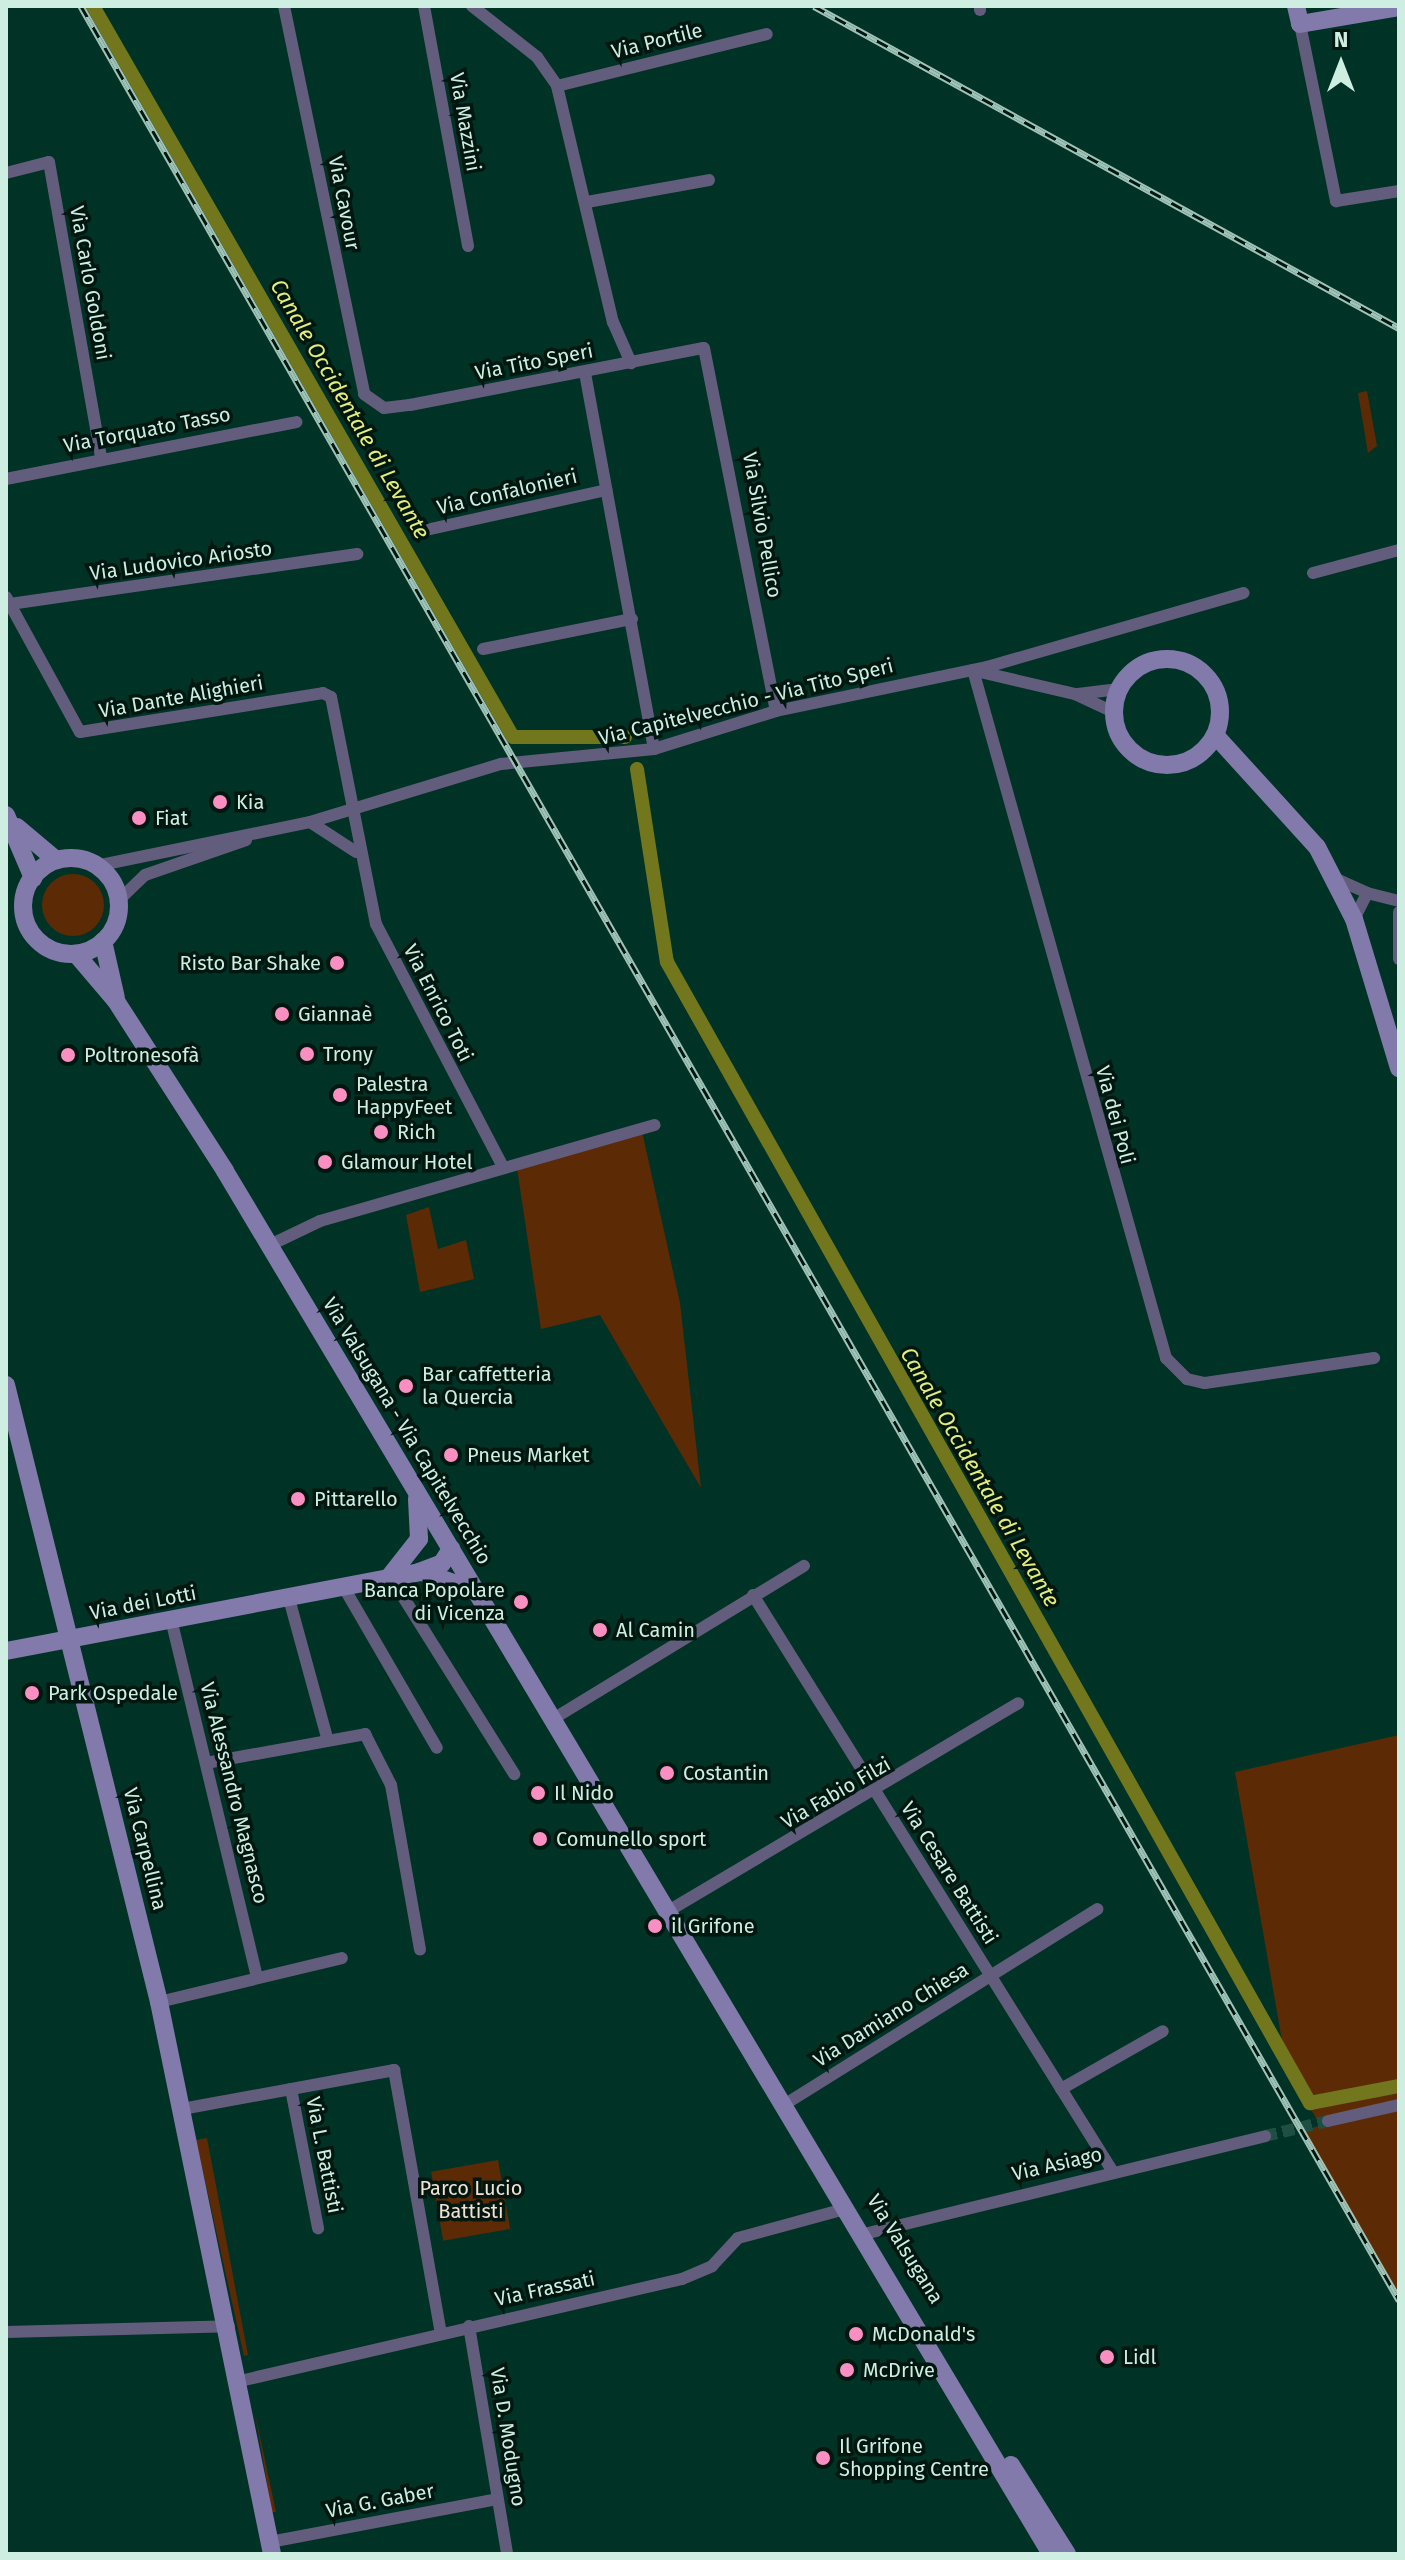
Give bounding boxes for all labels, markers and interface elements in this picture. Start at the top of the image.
street label: Via Portile [609,18,705,64]
north arrow [1301,24,1381,104]
text: N [1334,26,1348,53]
street label: Via Mazzini [445,71,485,173]
street label: Via Cavour [323,154,365,252]
street label: Via Carlo Goldoni [65,204,115,362]
water label: Canale Occidentale di Levante [265,274,435,544]
street label: Via Tito Speri [473,339,595,385]
street label: Via Torquato Tasso [61,402,233,458]
street label: Via Silvio Pellico [737,450,787,600]
street label: Via Confalonieri [435,464,579,520]
street label: Via Ludovico Ariosto [88,536,274,586]
street label: Via Capitelvecchio - Via Tito Speri [596,654,896,750]
street label: Via Dante Alighieri [97,671,265,723]
place label: Kia [236,790,264,814]
marker: Kia [211,793,229,811]
place label: Fiat [155,806,188,830]
marker: Fiat [130,809,148,827]
street label: Via Enrico Toti [398,940,478,1066]
place label: Risto Bar Shake [180,951,321,975]
marker: Risto Bar Shake [328,954,346,972]
place label: Giannaè [298,1002,372,1026]
marker: Giannaè [273,1005,291,1023]
place label: Trony [323,1042,373,1066]
place label: Poltronesofà [84,1043,199,1067]
marker: Trony [298,1045,316,1063]
marker: Poltronesofà [59,1046,77,1064]
street label: Via dei Poli [1090,1063,1140,1167]
place label: Palestra HappyFeet [356,1072,452,1119]
marker: Palestra HappyFeet [331,1086,349,1104]
place label: Rich [397,1120,436,1144]
marker: Rich [372,1123,390,1141]
place label: Glamour Hotel [341,1150,473,1174]
marker: Glamour Hotel [316,1153,334,1171]
street label: Via Valsugana - Via Capitelvecchio [318,1293,496,1569]
water label: Canale Occidentale di Levante [895,1342,1065,1612]
place label: Bar caffetteria la Quercia [422,1362,552,1409]
marker: Bar caffetteria la Quercia [397,1377,415,1395]
place label: Pneus Market [467,1443,589,1467]
marker: Pneus Market [442,1446,460,1464]
place label: Pittarello [314,1487,398,1511]
marker: Pittarello [289,1490,307,1508]
place label: Banca Popolare di Vicenza [364,1578,505,1625]
street label: Via dei Lotti [88,1581,198,1625]
marker: Banca Popolare di Vicenza [512,1593,530,1611]
place label: Al Camin [616,1618,695,1642]
marker: Al Camin [591,1621,609,1639]
street label: Via Alessandro Magnasco [195,1680,273,1906]
place label: Park Ospedale [48,1681,178,1705]
marker: Park Ospedale [23,1684,41,1702]
street label: Via Fabio Filzi [777,1752,895,1834]
place label: Costantin [683,1761,769,1785]
marker: Costantin [658,1764,676,1782]
place label: Il Nido [554,1781,614,1805]
marker: Il Nido [529,1784,547,1802]
street label: Via Carpellina [118,1785,172,1913]
street label: Via Cesare Battisti [896,1797,1002,1949]
place label: Comunello sport [556,1827,706,1851]
marker: Comunello sport [531,1830,549,1848]
place label: il Grifone [671,1914,755,1938]
marker: il Grifone [646,1917,664,1935]
street label: Via Damiano Chiesa [809,1958,973,2072]
street label: Via L. Battisti [301,2095,347,2215]
street label: Via Asiago [1010,2142,1104,2186]
park label: Parco Lucio Battisti [420,2177,522,2224]
street label: Via Valsugana [862,2190,948,2308]
street label: Via Frassati [493,2267,597,2311]
place label: McDonald's [872,2322,975,2346]
marker: McDonald's [847,2325,865,2343]
place label: Lidl [1123,2345,1156,2369]
marker: Lidl [1098,2348,1116,2366]
place label: McDrive [863,2358,935,2382]
marker: McDrive [838,2361,856,2379]
street label: Via D. Modugno [485,2366,531,2508]
place label: Il Grifone Shopping Centre [839,2434,989,2481]
marker: Il Grifone Shopping Centre [814,2449,832,2467]
street label: Via G. Gaber [324,2479,436,2523]

